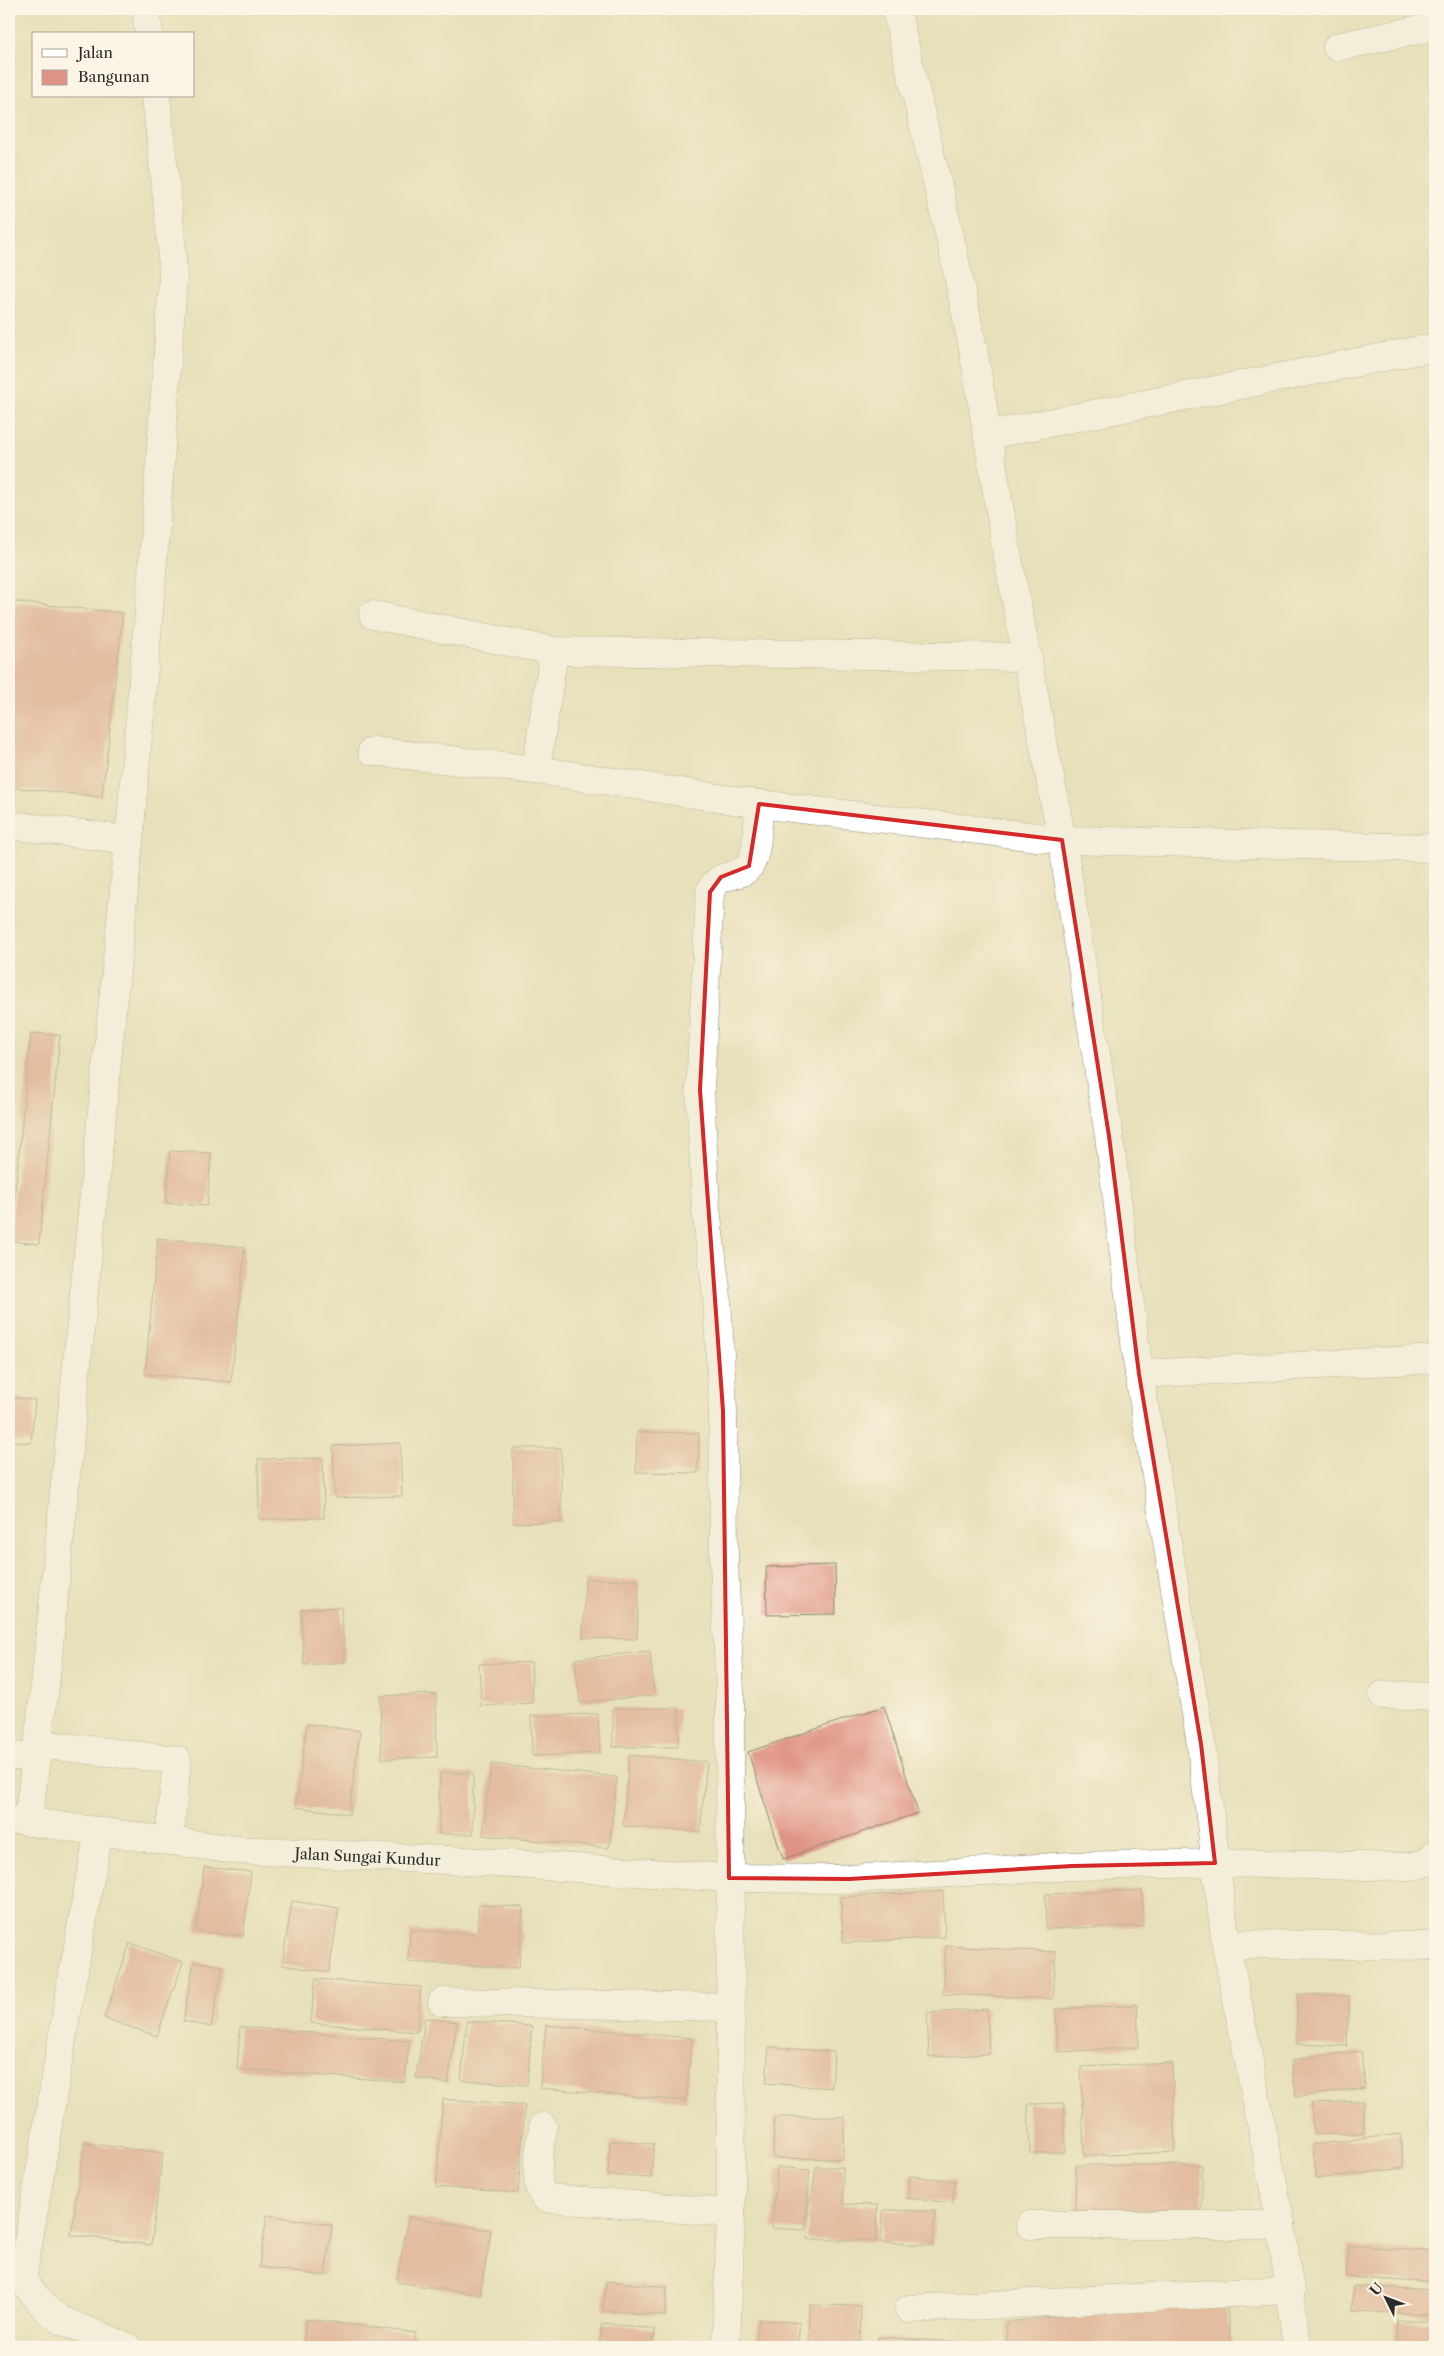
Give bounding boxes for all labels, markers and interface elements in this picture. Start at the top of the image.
legend [32,32,195,98]
text: Jalan [76,43,113,62]
text: Bangunan [78,67,150,86]
street label: Jalan Sungai Kundur [292,1843,442,1869]
north arrow [1362,2274,1412,2324]
text: U [1366,2279,1387,2300]

